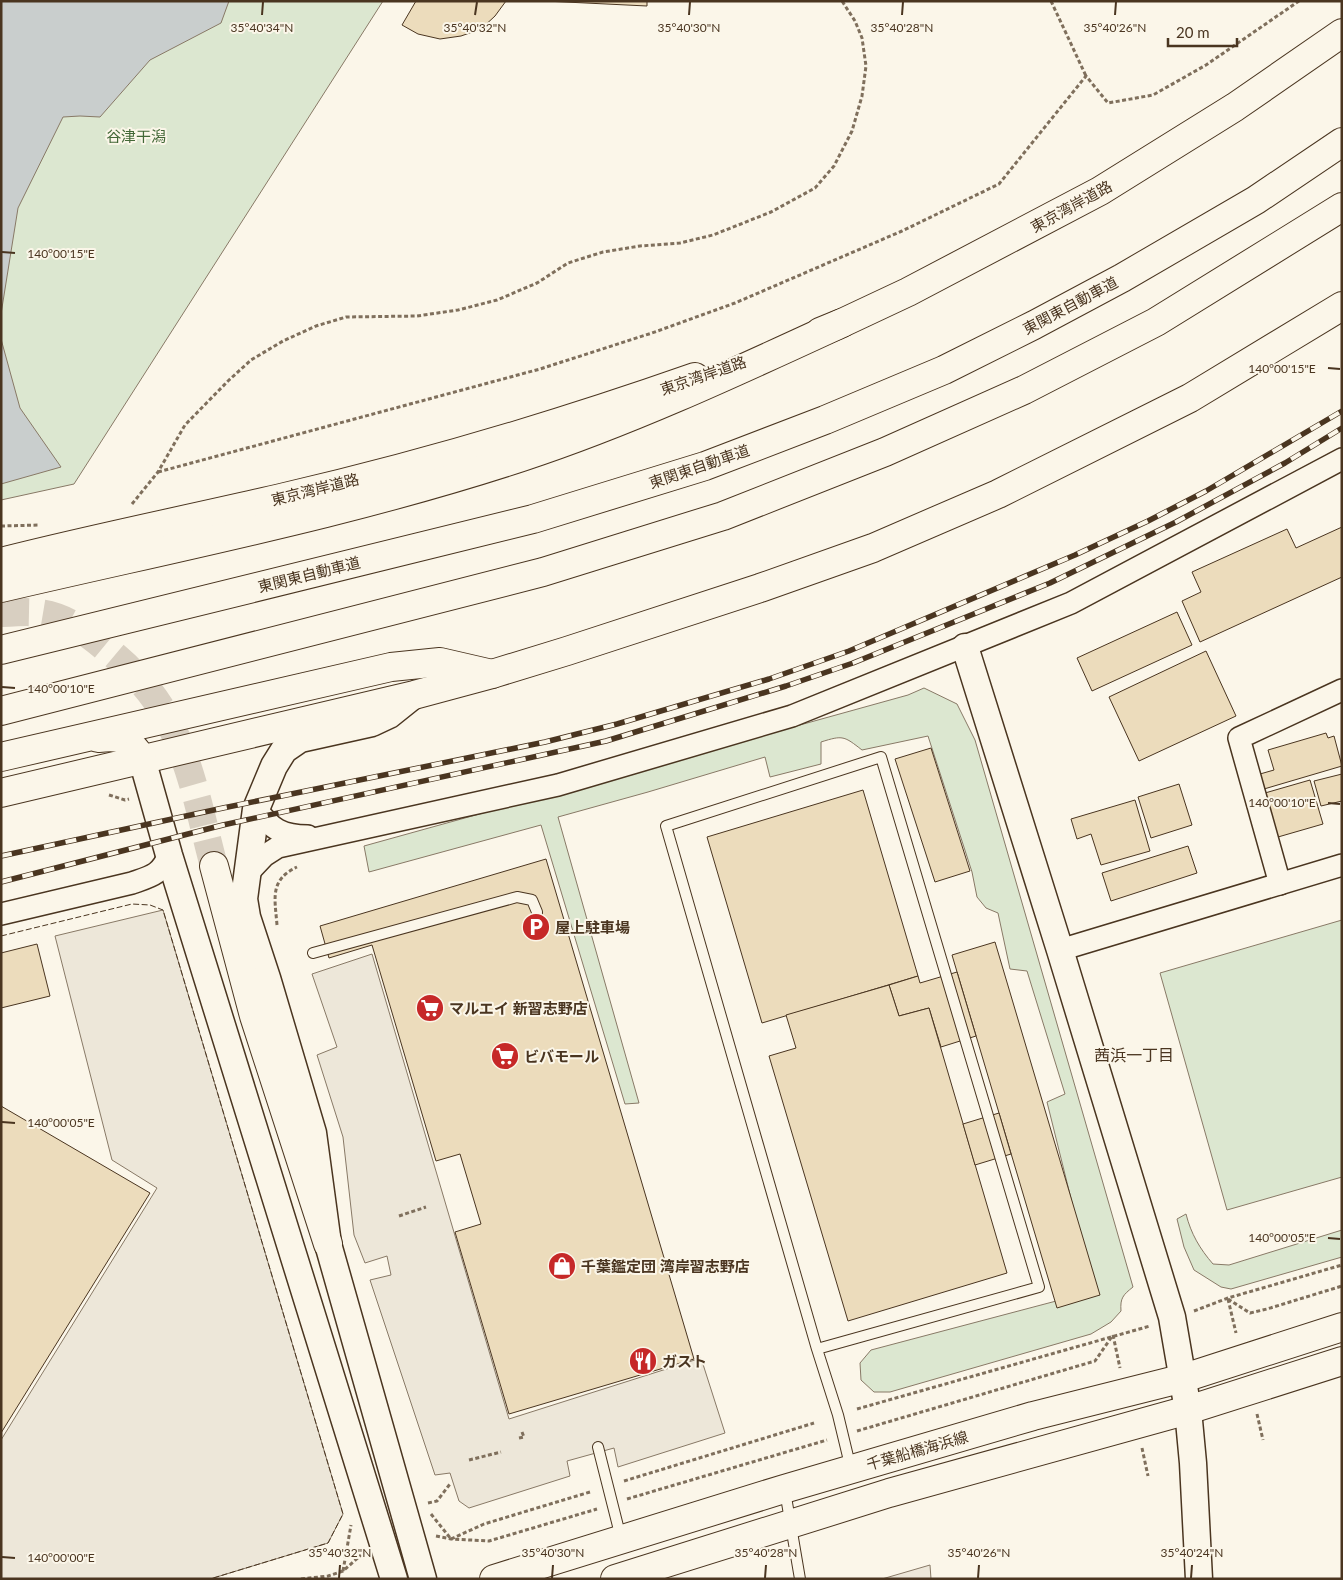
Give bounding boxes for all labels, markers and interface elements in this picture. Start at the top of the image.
scale bar [1168,15,1237,47]
text: 35°40'34"N [231,20,293,35]
text: 35°40'32"N [444,20,506,35]
text: 35°40'30"N [658,20,720,35]
text: 35°40'28"N [871,20,933,35]
text: 35°40'26"N [1084,20,1146,35]
text: 20 m [1176,23,1210,41]
park label: 谷津干潟 [106,127,166,145]
street label: 東京湾岸道路 [1027,176,1115,236]
text: 140°00'15"E [27,246,95,261]
street label: 東関東自動車道 [1019,272,1121,338]
street label: 東京湾岸道路 [658,352,748,398]
text: 140°00'15"E [1248,361,1316,376]
street label: 東関東自動車道 [646,440,752,492]
street label: 東京湾岸道路 [269,469,361,509]
street label: 東関東自動車道 [256,553,362,595]
text: 140°00'10"E [27,681,95,696]
text: 140°00'10"E [1248,795,1316,810]
parking icon: 屋上駐車場 [521,912,551,942]
place label: 屋上駐車場 [555,918,630,936]
supermarket icon: マルエイ 新習志野店 [415,993,445,1023]
place label: マルエイ 新習志野店 [449,999,588,1017]
supermarket icon: ビバモール [490,1041,520,1071]
district label: 茜浜一丁目 [1094,1045,1174,1064]
place label: ビバモール [524,1047,599,1065]
text: 140°00'05"E [27,1115,95,1130]
text: 140°00'05"E [1248,1230,1316,1245]
shop icon: 千葉鑑定団 湾岸習志野店 [547,1251,577,1281]
place label: 千葉鑑定団 湾岸習志野店 [581,1257,750,1275]
restaurant icon: ガスト [628,1346,658,1376]
place label: ガスト [662,1352,707,1370]
street label: 千葉船橋海浜線 [864,1427,970,1473]
text: 35°40'32"N [309,1545,371,1560]
text: 35°40'30"N [522,1545,584,1560]
text: 35°40'28"N [735,1545,797,1560]
text: 35°40'26"N [948,1545,1010,1560]
text: 35°40'24"N [1161,1545,1223,1560]
text: 140°00'00"E [27,1550,95,1565]

